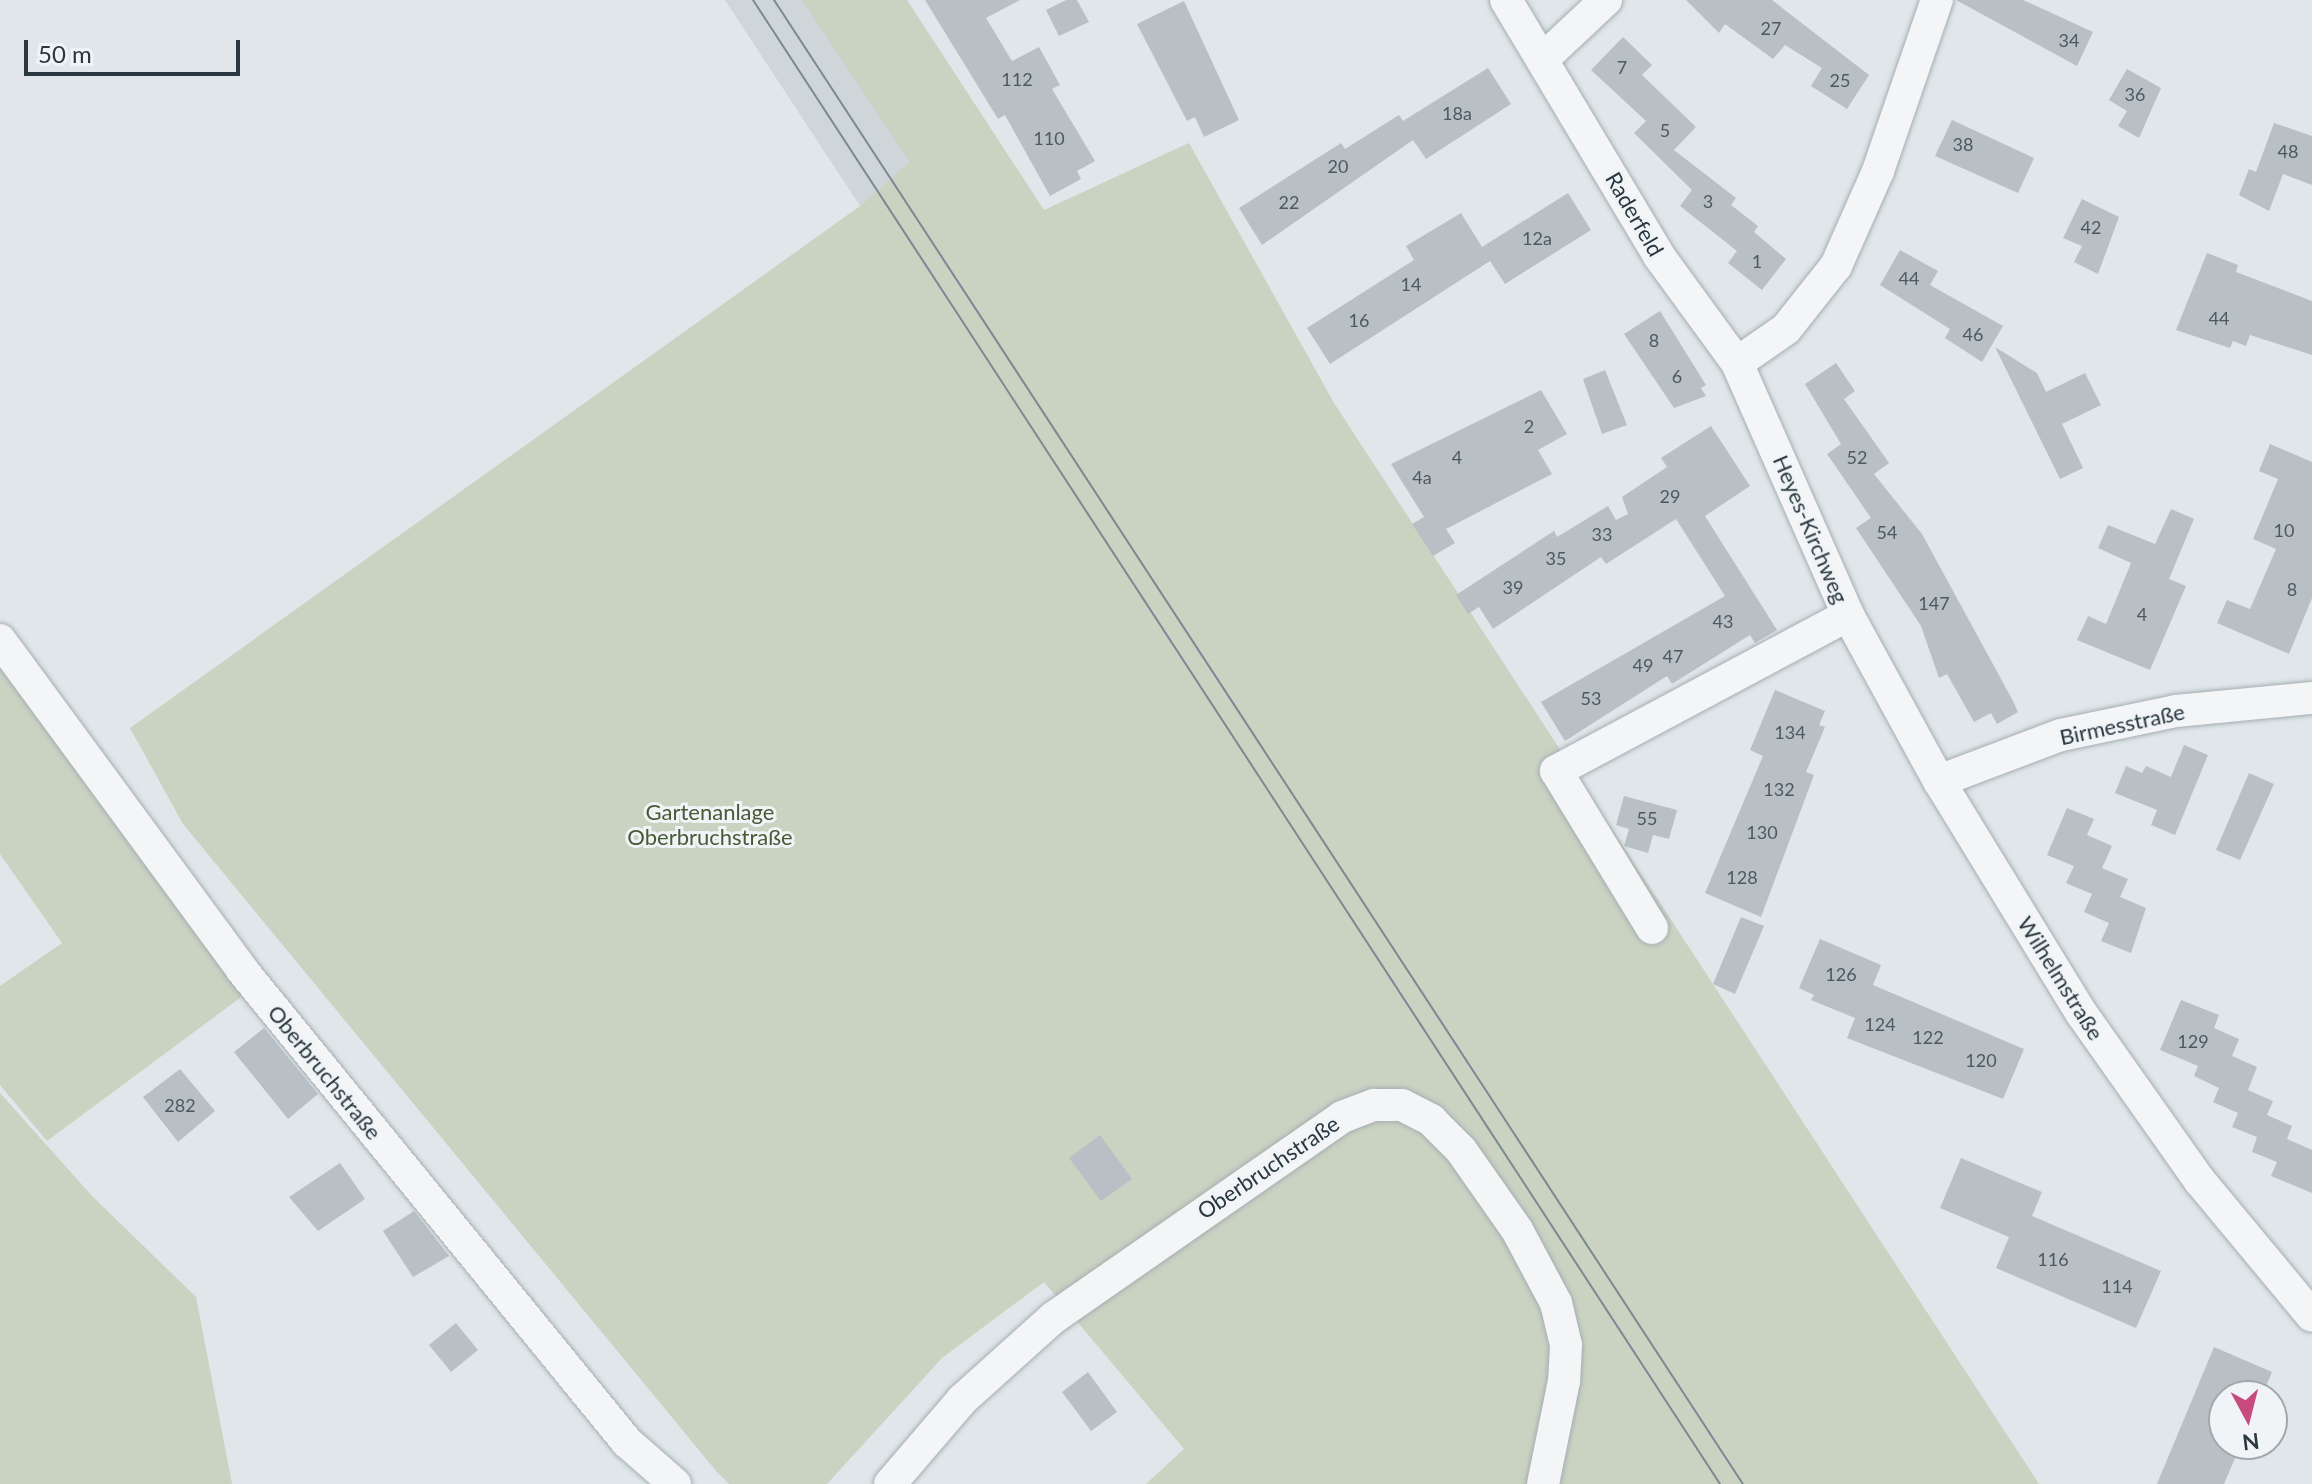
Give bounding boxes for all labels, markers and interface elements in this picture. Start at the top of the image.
house number: 27 [1761,17,1781,39]
scale bar [28,24,244,74]
house number: 34 [2059,29,2079,51]
text: 50 m [38,39,92,68]
house number: 7 [1617,56,1627,78]
house number: 112 [1001,68,1033,90]
house number: 25 [1830,69,1850,91]
house number: 36 [2125,83,2145,105]
house number: 18a [1442,102,1472,124]
house number: 5 [1660,119,1670,141]
house number: 110 [1033,127,1065,149]
house number: 38 [1953,133,1973,155]
house number: 48 [2278,140,2298,162]
house number: 20 [1328,155,1348,177]
street label: Raderfeld [1600,167,1670,261]
house number: 3 [1703,190,1713,212]
house number: 22 [1279,191,1299,213]
house number: 42 [2081,216,2101,238]
house number: 12a [1522,227,1552,249]
house number: 1 [1752,250,1762,272]
house number: 44 [1899,267,1919,289]
house number: 14 [1401,273,1421,295]
house number: 44 [2209,307,2229,329]
house number: 16 [1349,309,1369,331]
house number: 46 [1963,323,1983,345]
house number: 8 [1649,329,1659,351]
house number: 6 [1672,365,1682,387]
house number: 2 [1524,415,1534,437]
house number: 4 [1452,446,1462,468]
house number: 52 [1847,446,1867,468]
street label: Heyes-Kirchweg [1768,451,1854,607]
house number: 4a [1412,466,1432,488]
house number: 29 [1660,485,1680,507]
house number: 10 [2274,519,2294,541]
house number: 54 [1877,521,1897,543]
house number: 33 [1592,523,1612,545]
house number: 35 [1546,547,1566,569]
house number: 39 [1503,576,1523,598]
house number: 8 [2287,578,2297,600]
house number: 147 [1918,592,1950,614]
house number: 4 [2137,603,2147,625]
house number: 43 [1713,610,1733,632]
house number: 47 [1663,645,1683,667]
house number: 49 [1633,654,1653,676]
house number: 53 [1581,687,1601,709]
street label: Birmesstraße [2057,698,2187,750]
house number: 134 [1774,721,1806,743]
house number: 132 [1763,778,1795,800]
park label: Gartenanlage Oberbruchstraße [627,798,793,850]
house number: 55 [1637,807,1657,829]
house number: 130 [1746,821,1778,843]
house number: 128 [1726,866,1758,888]
street label: Wilhelmstraße [2012,911,2110,1045]
house number: 126 [1825,963,1857,985]
street label: Oberbruchstraße [263,999,387,1145]
house number: 124 [1864,1013,1896,1035]
house number: 122 [1912,1026,1944,1048]
house number: 129 [2177,1030,2209,1052]
house number: 120 [1965,1049,1997,1071]
house number: 282 [164,1094,196,1116]
street label: Oberbruchstraße [1192,1110,1344,1224]
house number: 116 [2037,1248,2069,1270]
house number: 114 [2101,1275,2133,1297]
north arrow [2208,1380,2288,1460]
text: N [2241,1428,2261,1457]

